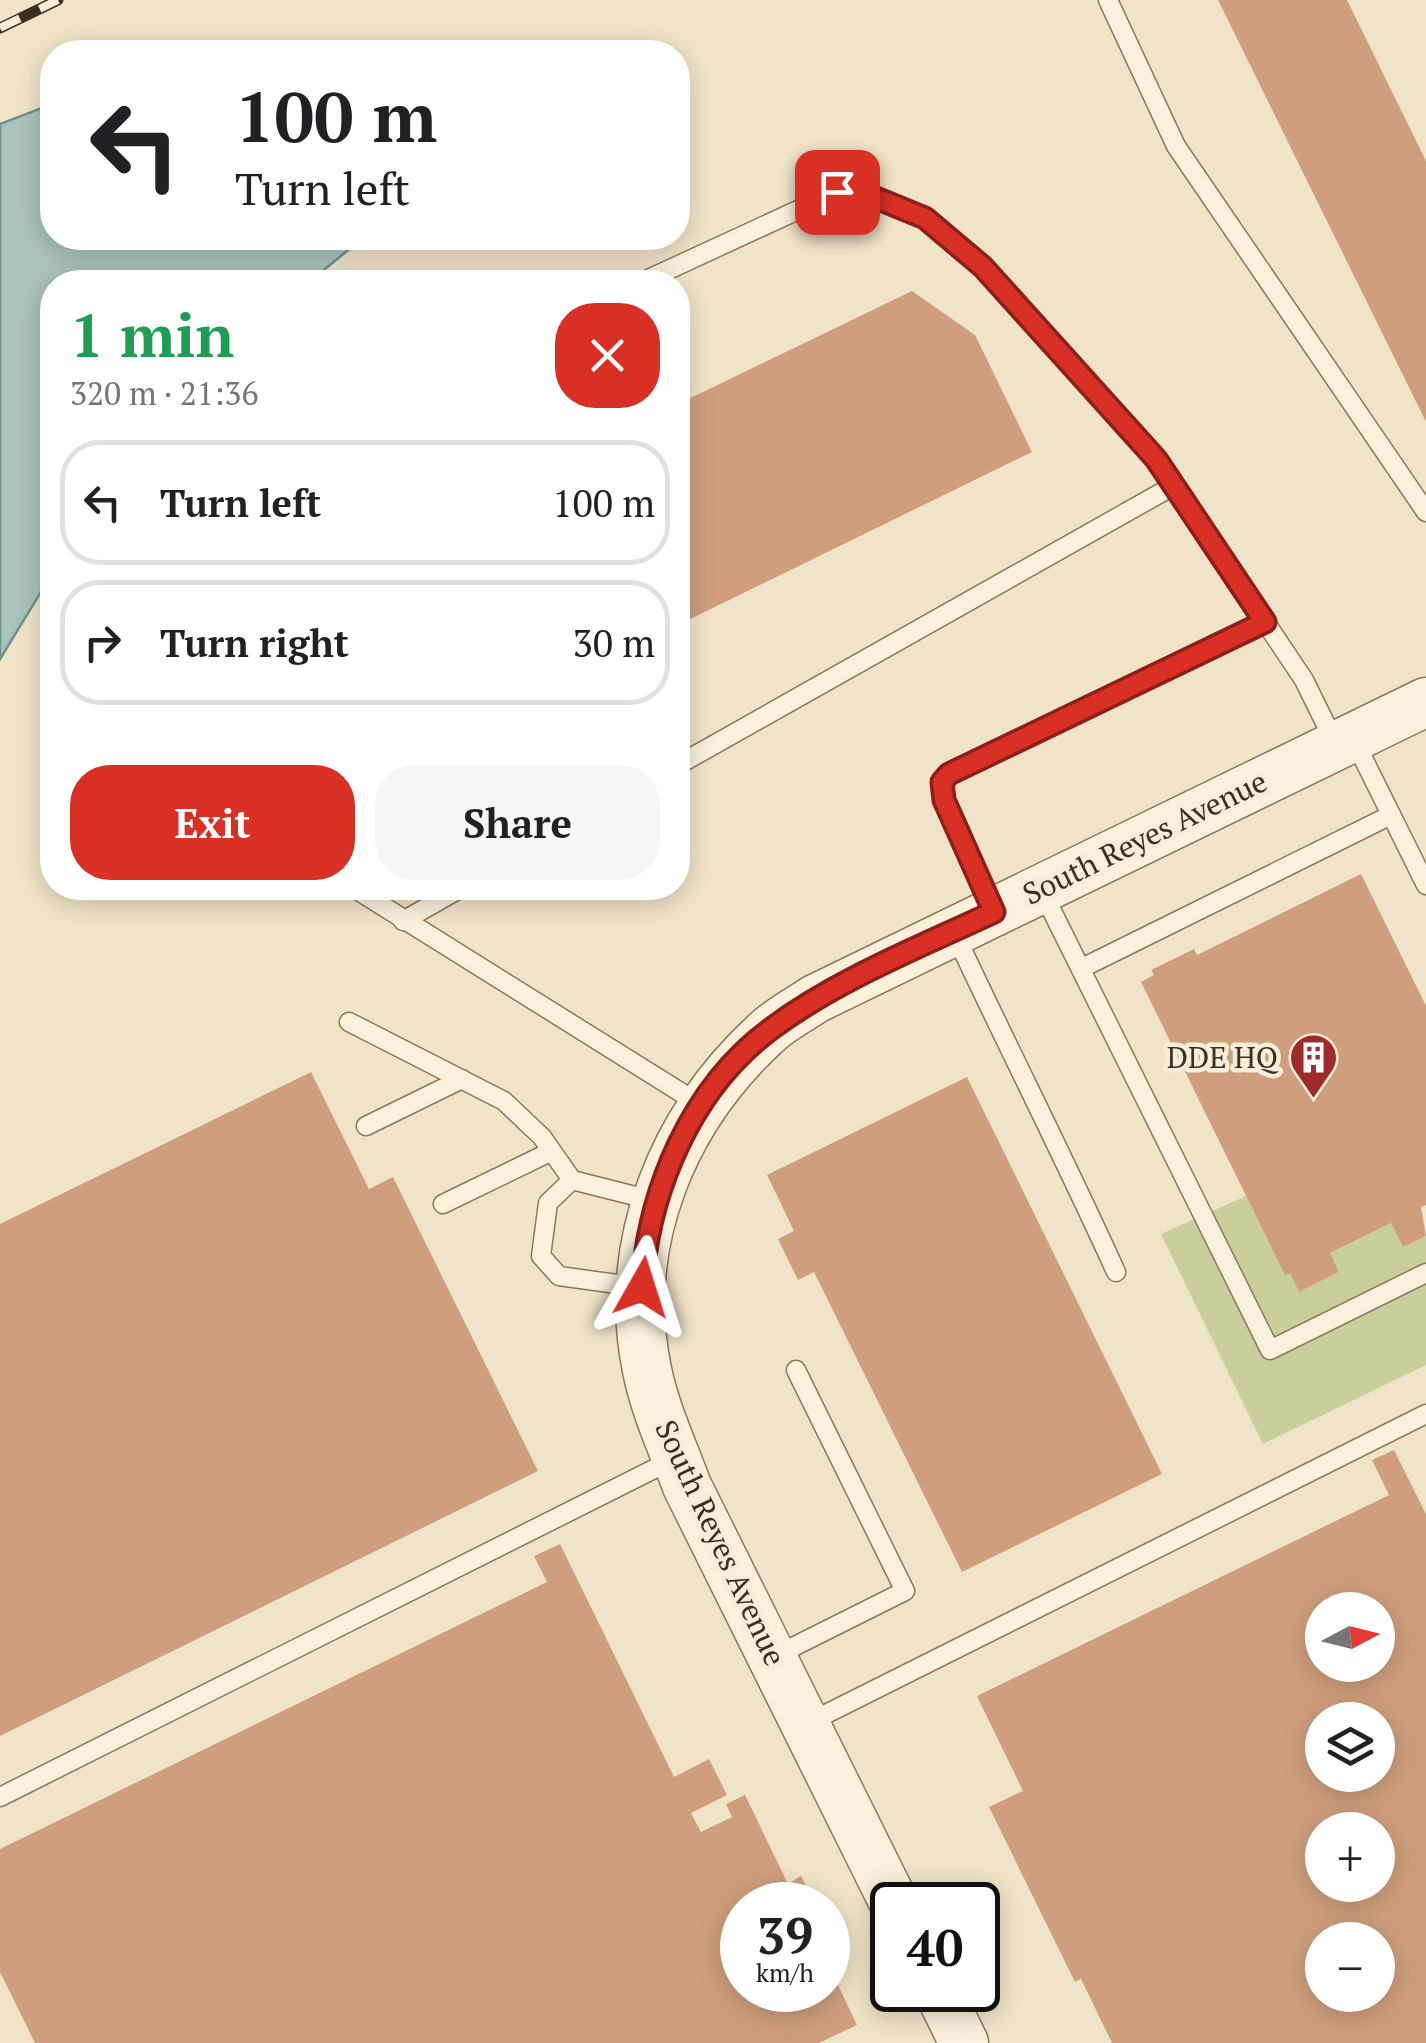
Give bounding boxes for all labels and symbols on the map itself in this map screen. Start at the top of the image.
pin [795,150,880,235]
street label: South Reyes Avenue [1016,761,1273,914]
building icon: DDE HQ [1287,1032,1339,1100]
place label: DDE HQ [1167,1037,1279,1077]
position arrow [590,1235,694,1339]
street label: South Reyes Avenue [646,1413,795,1672]
north arrow [1305,1592,1395,1682]
speed limit sign: 40 [870,1882,1000,2012]

